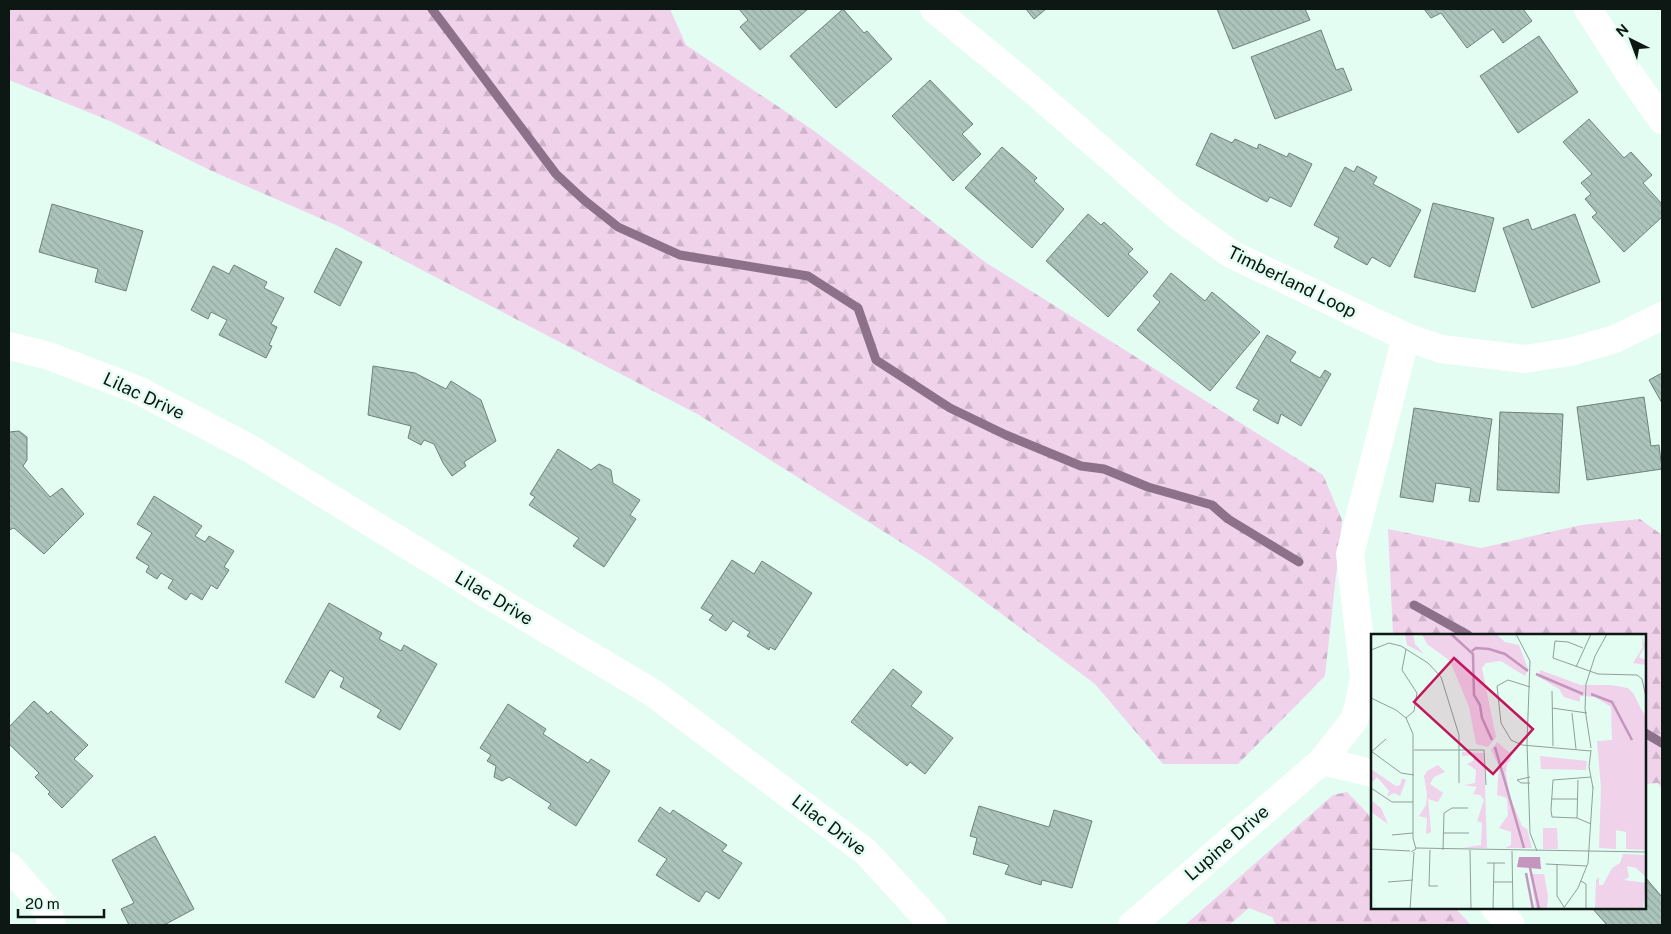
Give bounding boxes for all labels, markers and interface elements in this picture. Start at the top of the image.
north arrow [1606,15,1656,65]
text: N [1613,21,1632,40]
street label: Timberland Loop [1224,241,1360,322]
street label: Lilac Drive [100,368,188,424]
street label: Lilac Drive [451,566,537,629]
inset map [1371,634,1646,909]
street label: Lilac Drive [788,790,871,859]
street label: Lupine Drive [1180,801,1273,885]
scale bar [18,886,104,918]
text: 20 m [25,895,60,912]

